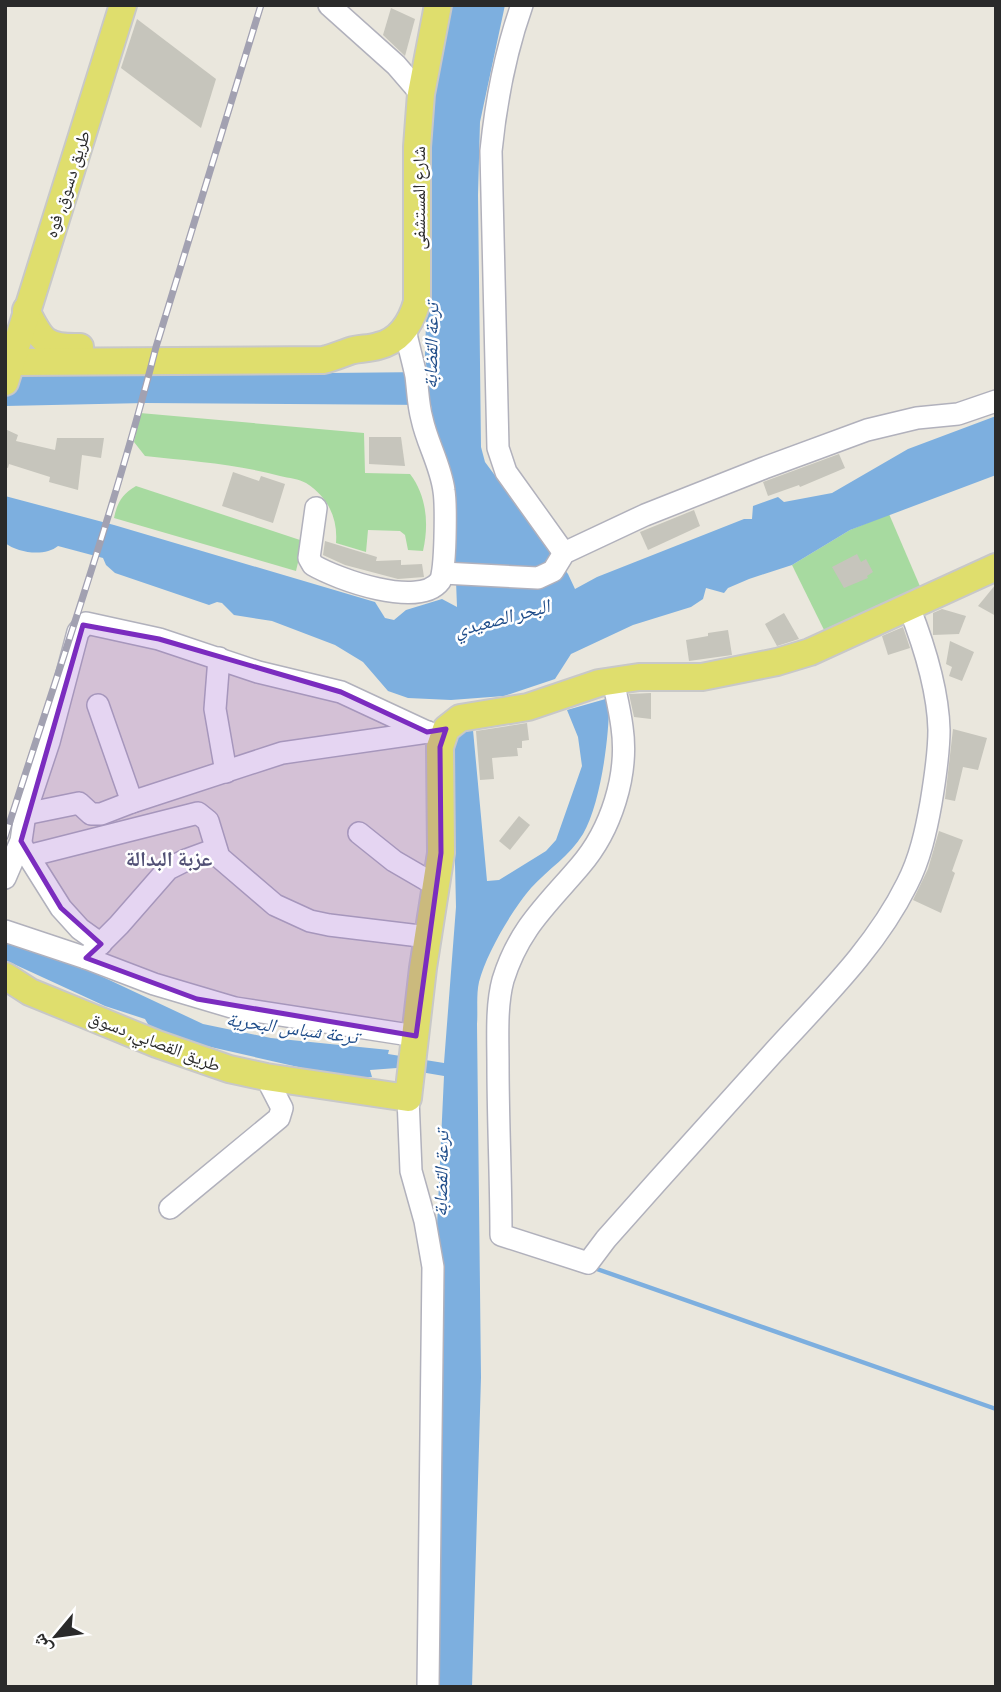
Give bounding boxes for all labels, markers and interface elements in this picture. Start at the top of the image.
street label: طريق دسوق, فوه [40,128,95,241]
street label: شارع المستشفى [408,146,430,250]
water label: ترعة القضابة [419,298,443,389]
water label: البحر الصعيدي [452,594,554,645]
district label: عزبة البدالة [126,847,212,871]
street label: طريق القصابي, دسوق [85,1006,224,1080]
water label: ترعة شباس البحرية [225,1007,364,1049]
water label: ترعة القضابة [429,1126,453,1217]
north arrow [21,1601,91,1671]
text: ش [27,1630,57,1658]

